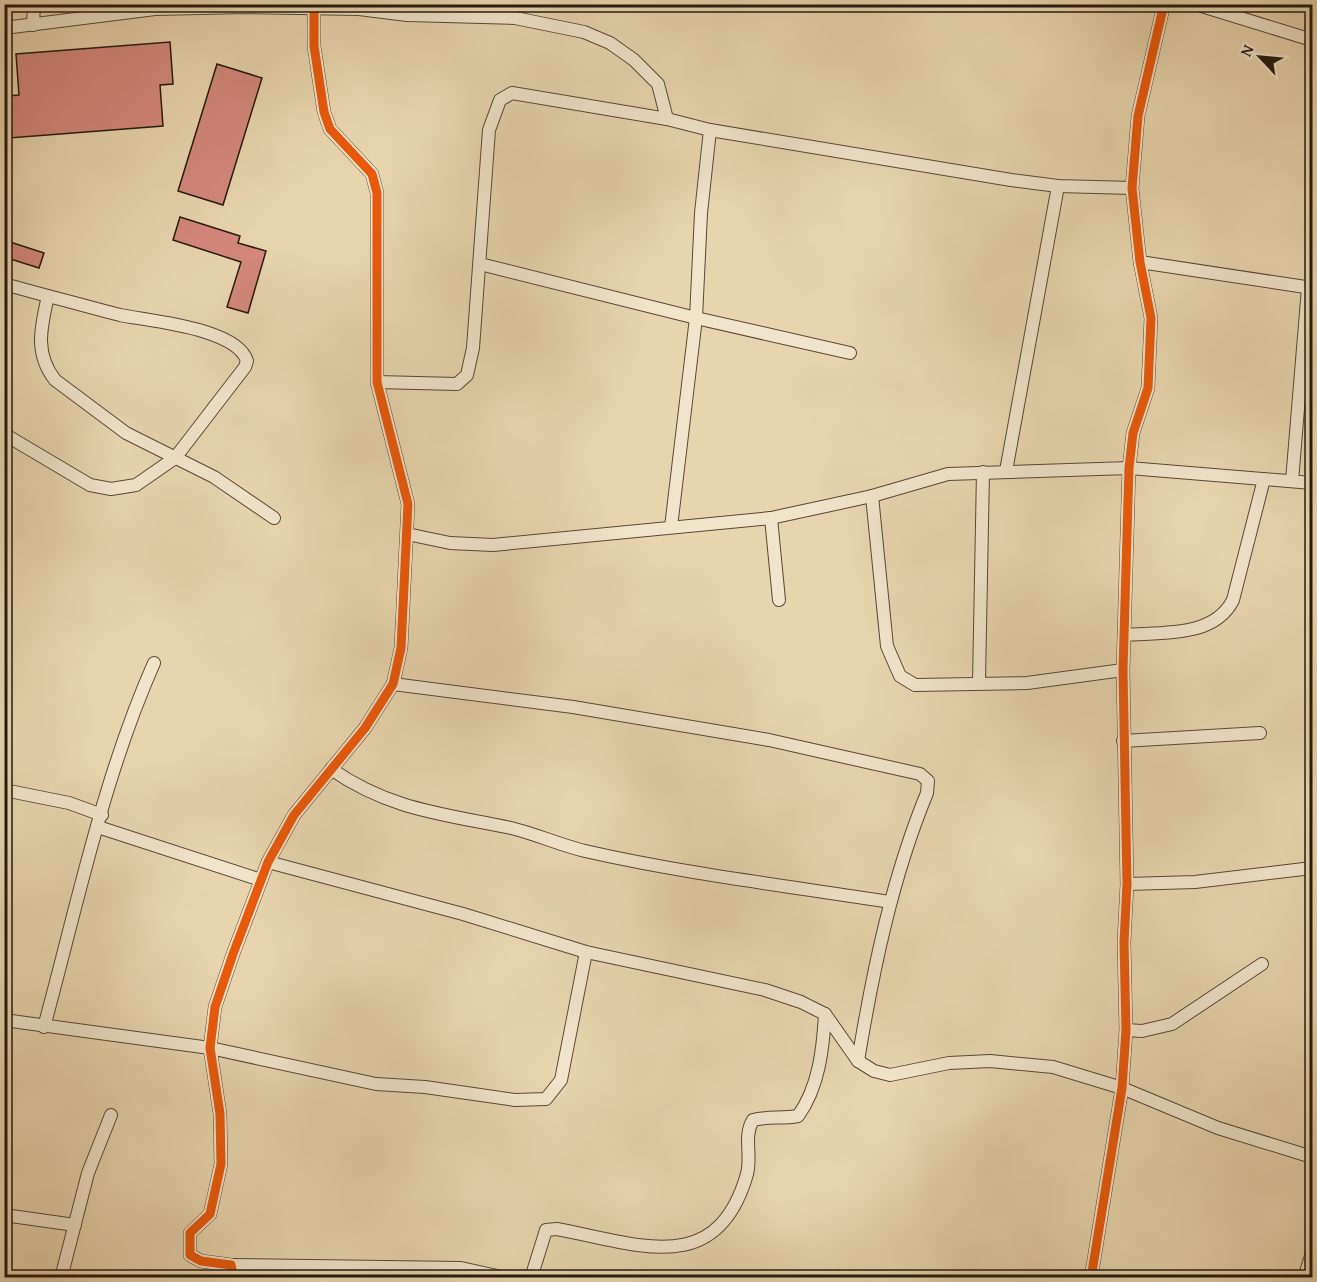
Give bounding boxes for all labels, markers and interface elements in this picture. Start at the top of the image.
north arrow [1230,27,1290,87]
text: N [1233,40,1260,60]

